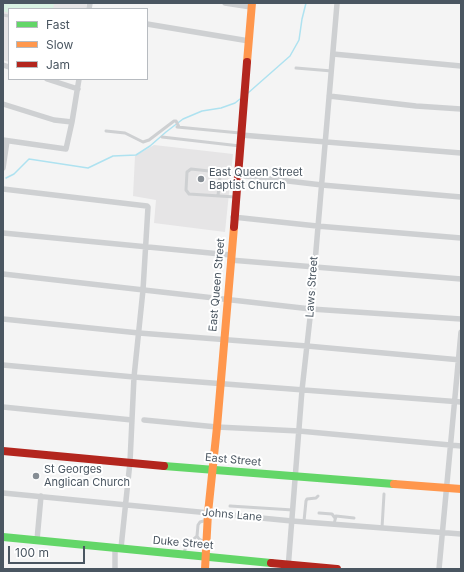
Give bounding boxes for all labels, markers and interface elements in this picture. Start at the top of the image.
legend [8,8,148,80]
text: Fast [46,17,70,32]
text: Slow [46,37,73,52]
text: Jam [46,57,70,72]
place label: East Queen Street Baptist Church [209,166,303,192]
marker: East Queen Street Baptist Church [196,174,206,184]
street label: East Queen Street [206,238,228,332]
street label: Laws Street [303,256,321,318]
street label: East Street [204,451,262,469]
place label: St Georges Anglican Church [44,463,130,489]
marker: St Georges Anglican Church [31,471,41,481]
street label: Johns Lane [201,506,263,524]
street label: Duke Street [152,534,214,552]
scale bar [10,538,87,564]
text: 100 m [15,545,49,560]

